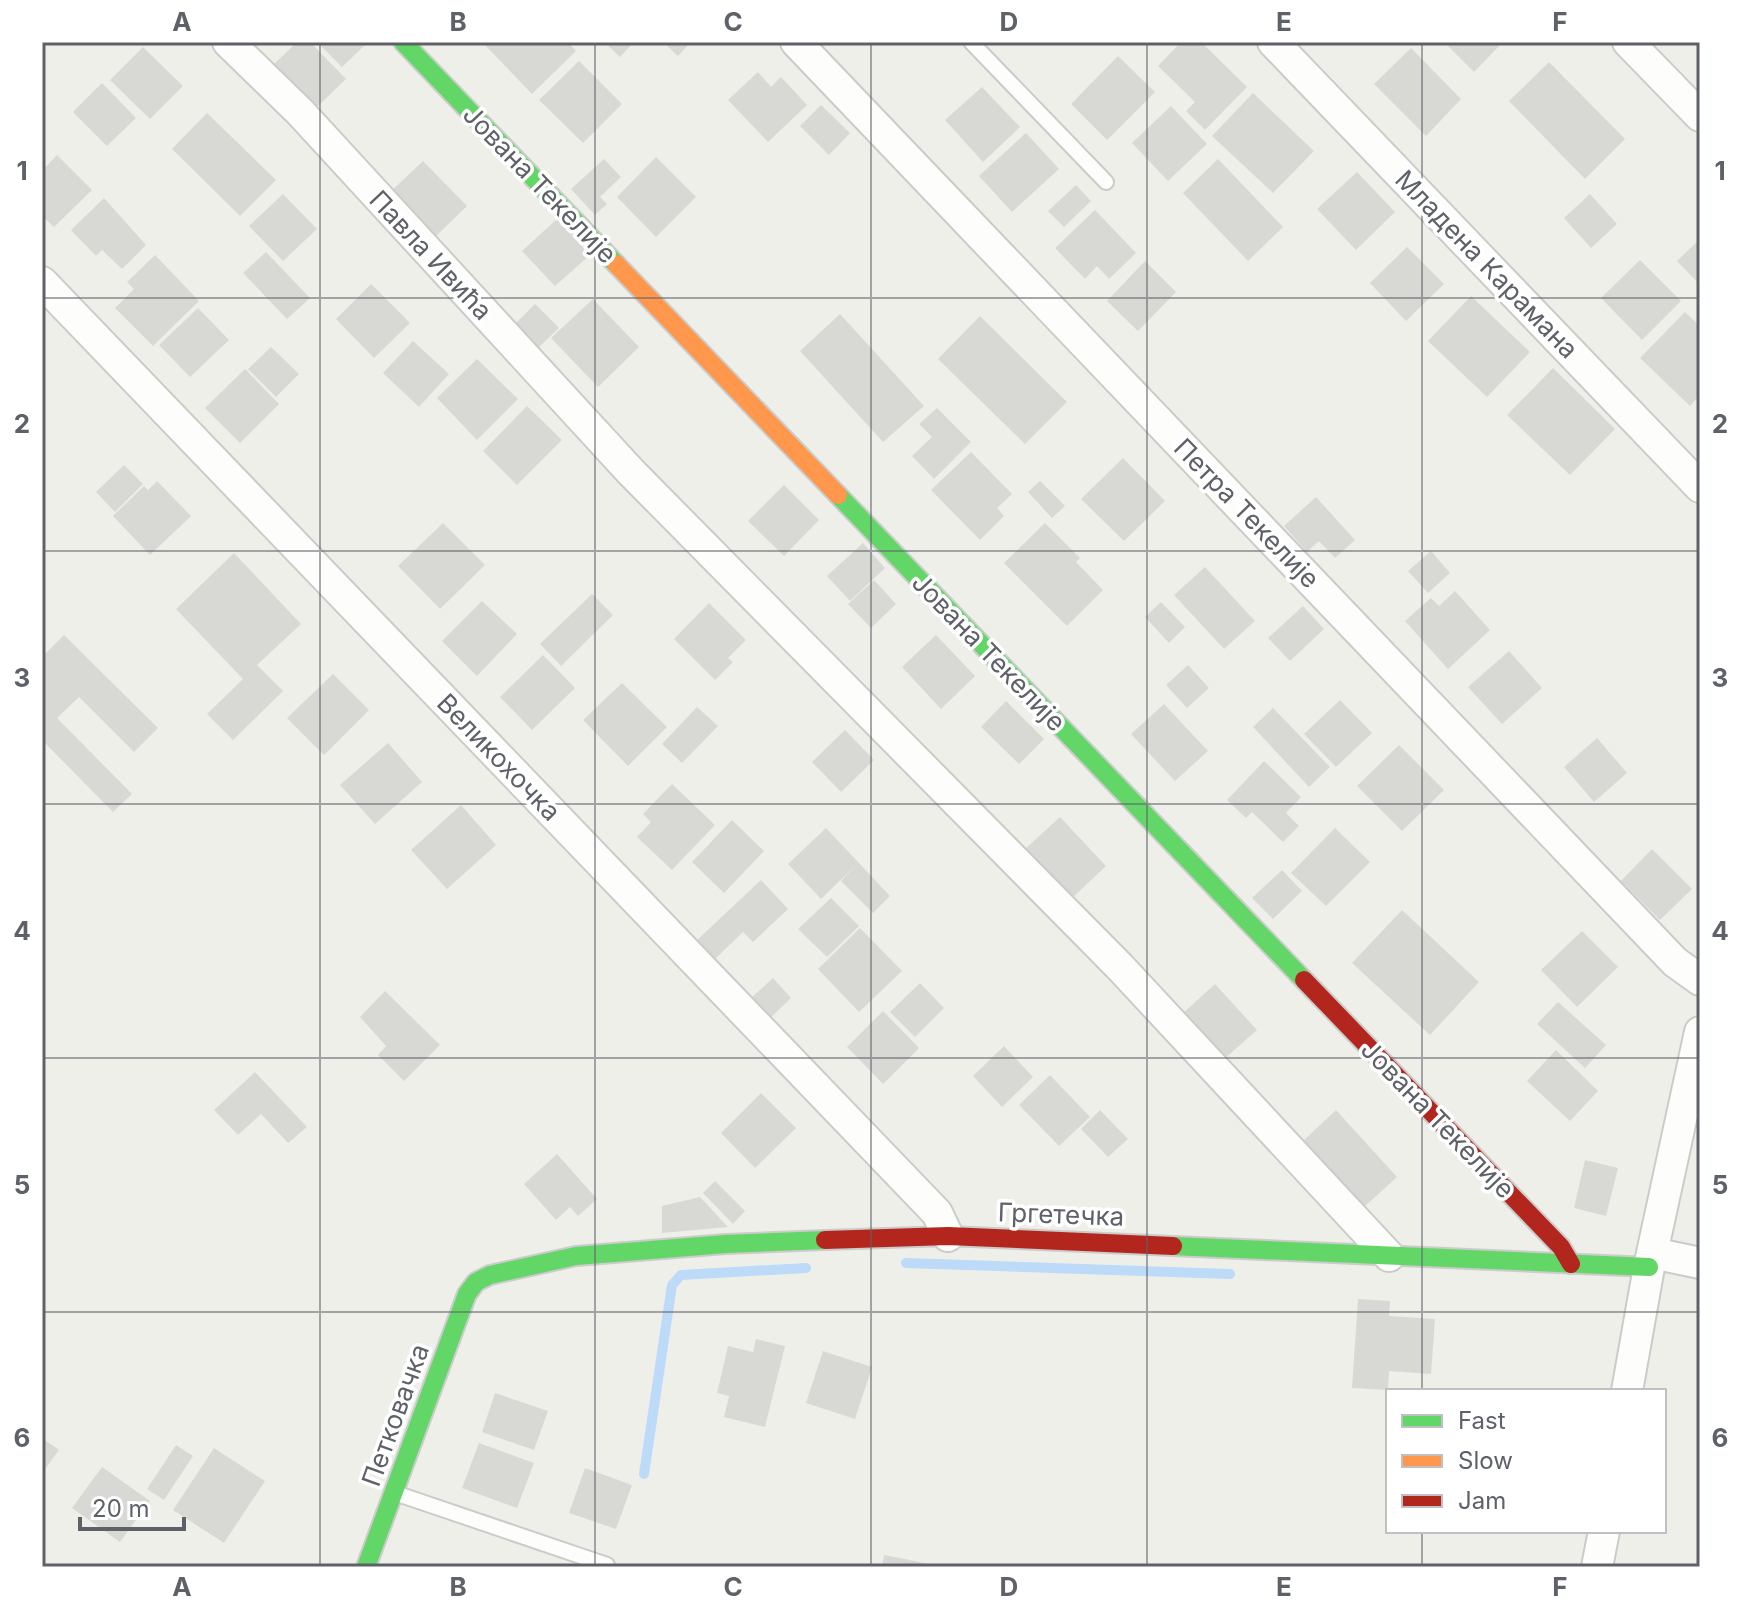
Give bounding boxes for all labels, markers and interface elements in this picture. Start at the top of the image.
text: A [172,6,192,37]
text: B [449,6,467,37]
text: C [723,6,743,37]
text: D [1000,6,1018,37]
text: E [1276,6,1292,37]
text: F [1552,6,1568,37]
street label: Јована Текелије [457,99,623,269]
text: 1 [16,155,28,186]
text: 1 [1714,155,1726,186]
street label: Младена Карамана [1389,164,1585,364]
street label: Павла Ивића [363,184,499,326]
text: 2 [14,408,30,439]
text: 2 [1712,408,1728,439]
street label: Петра Текелије [1168,432,1326,594]
street label: Јована Текелије [906,567,1072,737]
text: 3 [14,662,30,693]
text: 3 [1712,662,1728,693]
street label: Великохочка [431,687,567,827]
text: 4 [13,915,31,946]
text: 4 [1711,915,1729,946]
street label: Јована Текелије [1355,1034,1521,1204]
text: 5 [14,1169,30,1200]
text: 5 [1712,1169,1728,1200]
street label: Гргетечка [997,1196,1125,1232]
street label: Петковачка [355,1340,435,1490]
legend [1386,1389,1666,1533]
text: Fast [1458,1406,1506,1435]
text: 6 [14,1422,30,1453]
text: 6 [1712,1422,1728,1453]
text: Slow [1458,1446,1513,1475]
scale bar [80,1481,184,1531]
text: Jam [1458,1486,1506,1515]
text: 20 m [92,1494,150,1523]
text: A [172,1571,192,1602]
text: B [449,1571,467,1602]
text: C [723,1571,743,1602]
text: D [1000,1571,1018,1602]
text: E [1276,1571,1292,1602]
text: F [1552,1571,1568,1602]

